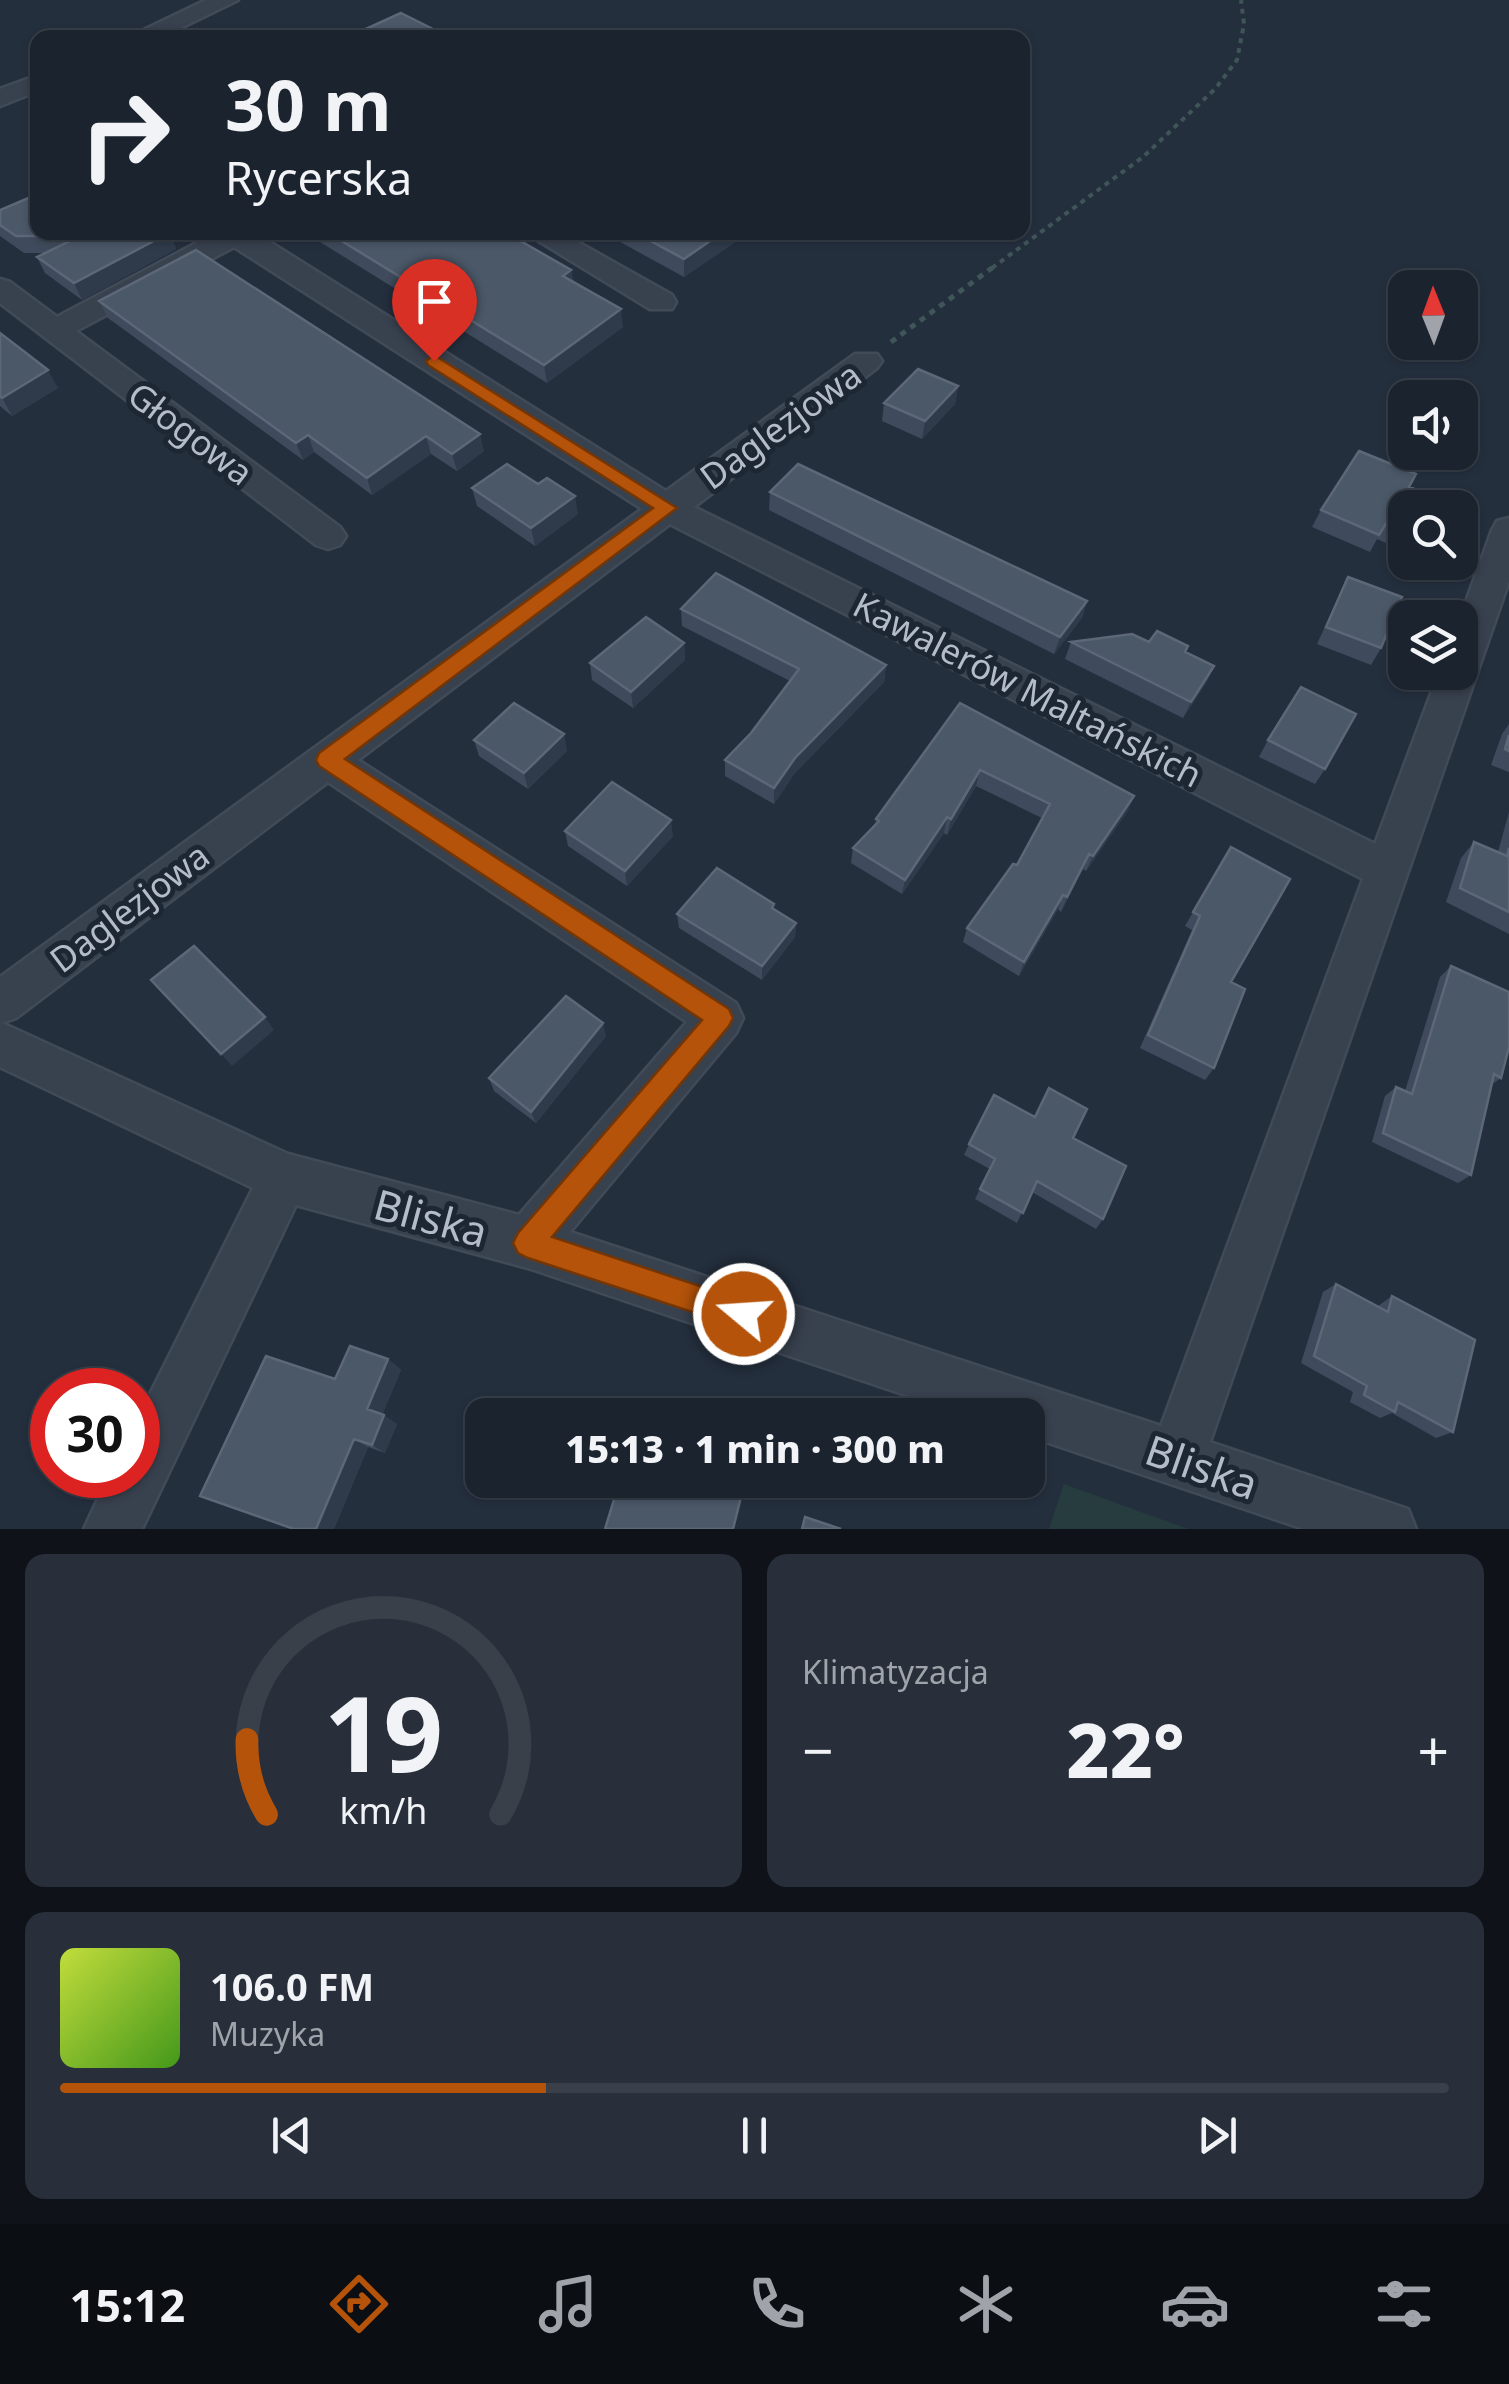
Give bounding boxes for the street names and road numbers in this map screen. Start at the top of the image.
street label: Daglezjowa [690,351,870,499]
street label: Głogowa [119,371,263,495]
street label: Kawalerów Maltańskich [846,581,1210,797]
street label: Daglezjowa [40,832,218,982]
street label: Bliska [368,1175,494,1259]
street label: Bliska [1138,1420,1266,1512]

